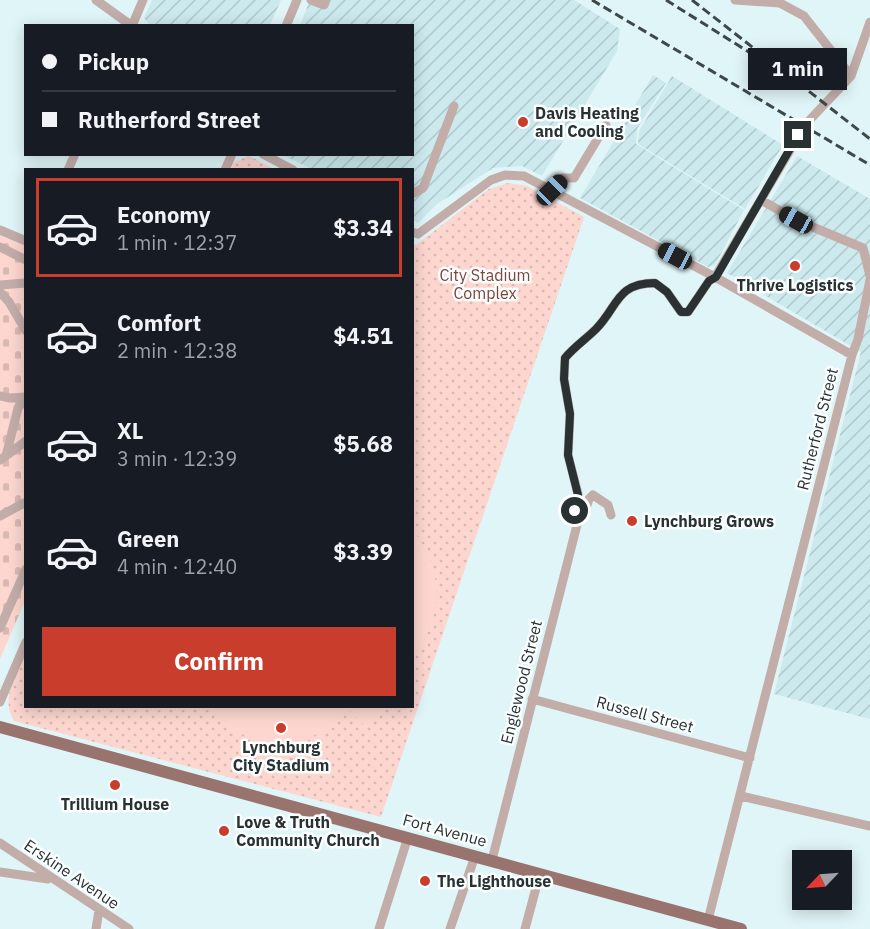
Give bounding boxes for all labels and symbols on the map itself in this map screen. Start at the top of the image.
callout: 1 min [748,48,848,90]
place label: Davis Heating and Cooling [535,103,639,141]
marker: Davis Heating and Cooling [516,115,530,129]
route end [784,121,811,148]
car [533,171,571,209]
car [776,203,816,237]
car [655,240,695,272]
marker: Thrive Logistics [788,259,802,273]
park label: City Stadium Complex [439,265,531,303]
place label: Thrive Logistics [737,275,853,295]
street label: Rutherford Street [792,366,842,492]
route start [561,497,588,524]
place label: Lynchburg Grows [644,511,774,531]
marker: Lynchburg Grows [625,514,639,528]
street label: Englewood Street [496,618,546,746]
street label: Russell Street [594,691,696,737]
marker: Lynchburg City Stadium [274,721,288,735]
place label: Lynchburg City Stadium [233,737,329,775]
marker: Trillium House [108,778,122,792]
place label: Trillium House [61,794,169,814]
street label: Fort Avenue [401,809,489,851]
place label: Love & Truth Community Church [236,812,380,850]
marker: Love & Truth Community Church [217,824,231,838]
street label: Erskine Avenue [21,835,124,913]
north arrow [792,850,852,910]
place label: The Lighthouse [437,871,551,891]
marker: The Lighthouse [418,874,432,888]

